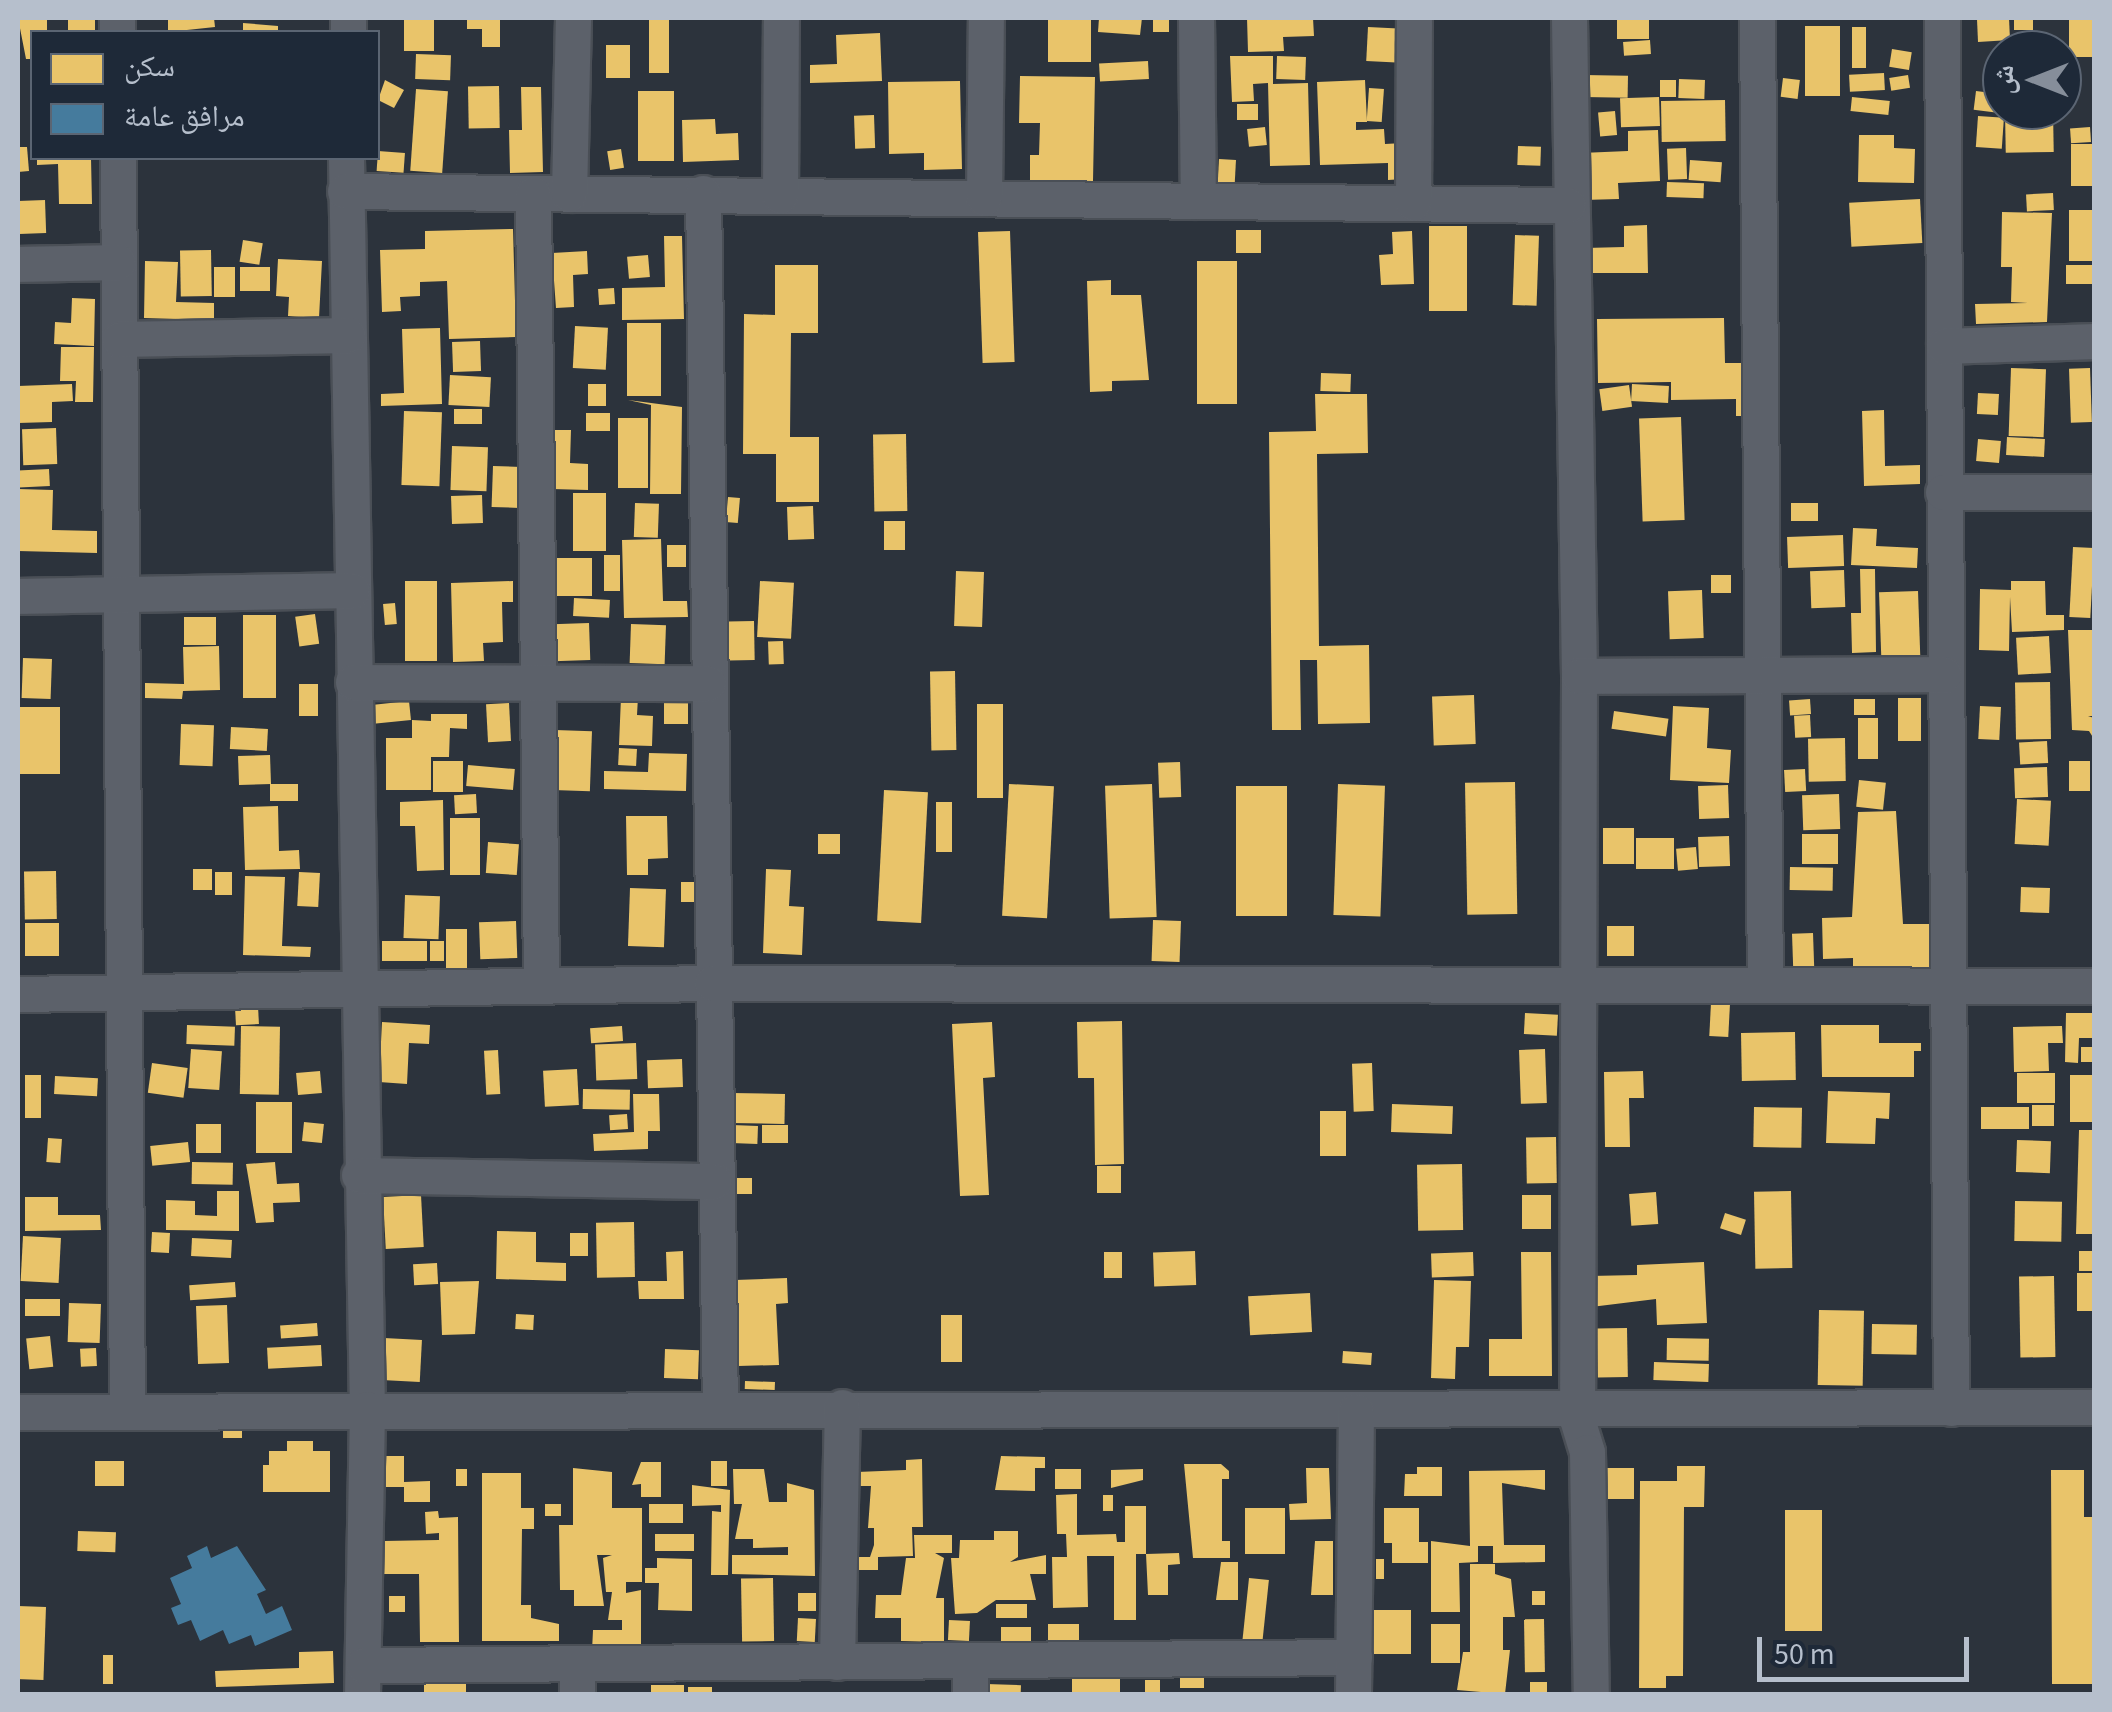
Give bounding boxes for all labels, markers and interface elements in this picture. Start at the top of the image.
legend [30,30,380,160]
north arrow [1982,30,2082,130]
text: سكن [124,45,175,88]
text: ش [1984,65,2024,95]
text: مرافق عامة [124,95,245,138]
scale bar [1762,1617,1974,1679]
text: 50 m [1774,1633,1835,1676]

